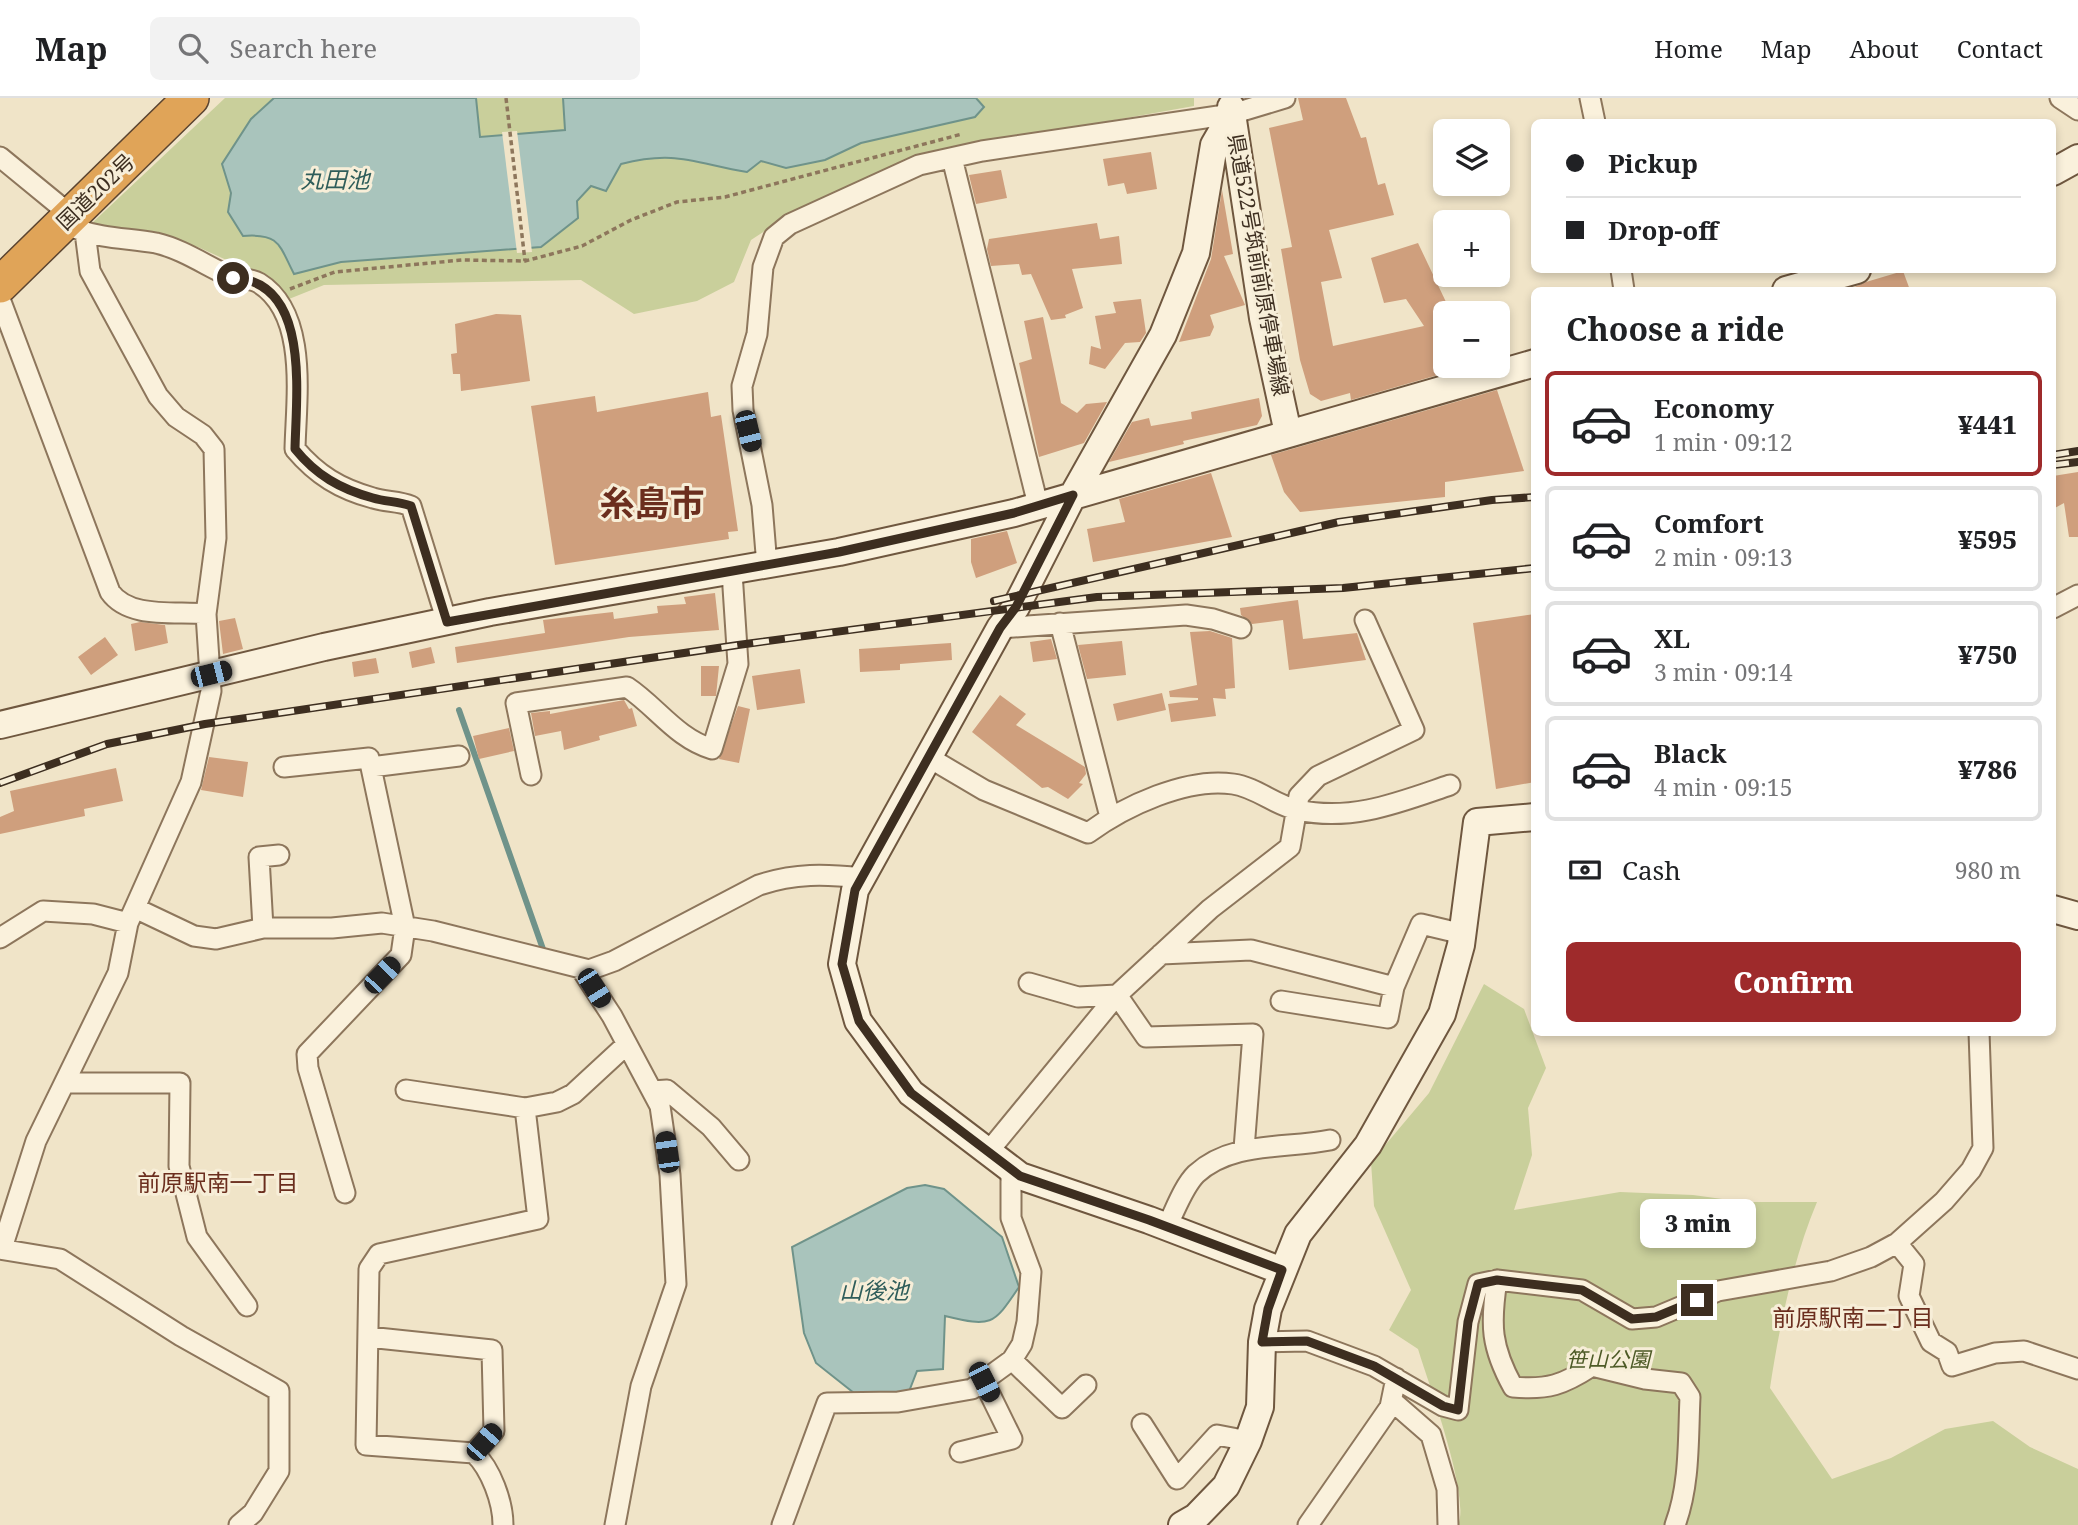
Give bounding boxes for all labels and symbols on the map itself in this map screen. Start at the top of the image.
street label: 県道522号筑前前原停車場線 [1222,131,1296,398]
street label: 国道202号 [50,147,140,235]
water label: 丸田池 [301,163,372,195]
route start [217,262,249,294]
car [733,408,764,454]
district label: 糸島市 [599,479,705,526]
car [189,659,234,689]
car [360,953,405,997]
car [574,965,615,1011]
car [654,1130,681,1174]
district label: 前原駅南一丁目 [138,1166,299,1198]
callout: 3 min [1639,1198,1755,1248]
water label: 山後池 [840,1274,911,1306]
route end [1681,1284,1713,1316]
district label: 前原駅南二丁目 [1773,1301,1934,1333]
park label: 笹山公園 [1566,1345,1653,1373]
car [966,1359,1003,1405]
car [463,1419,506,1465]

